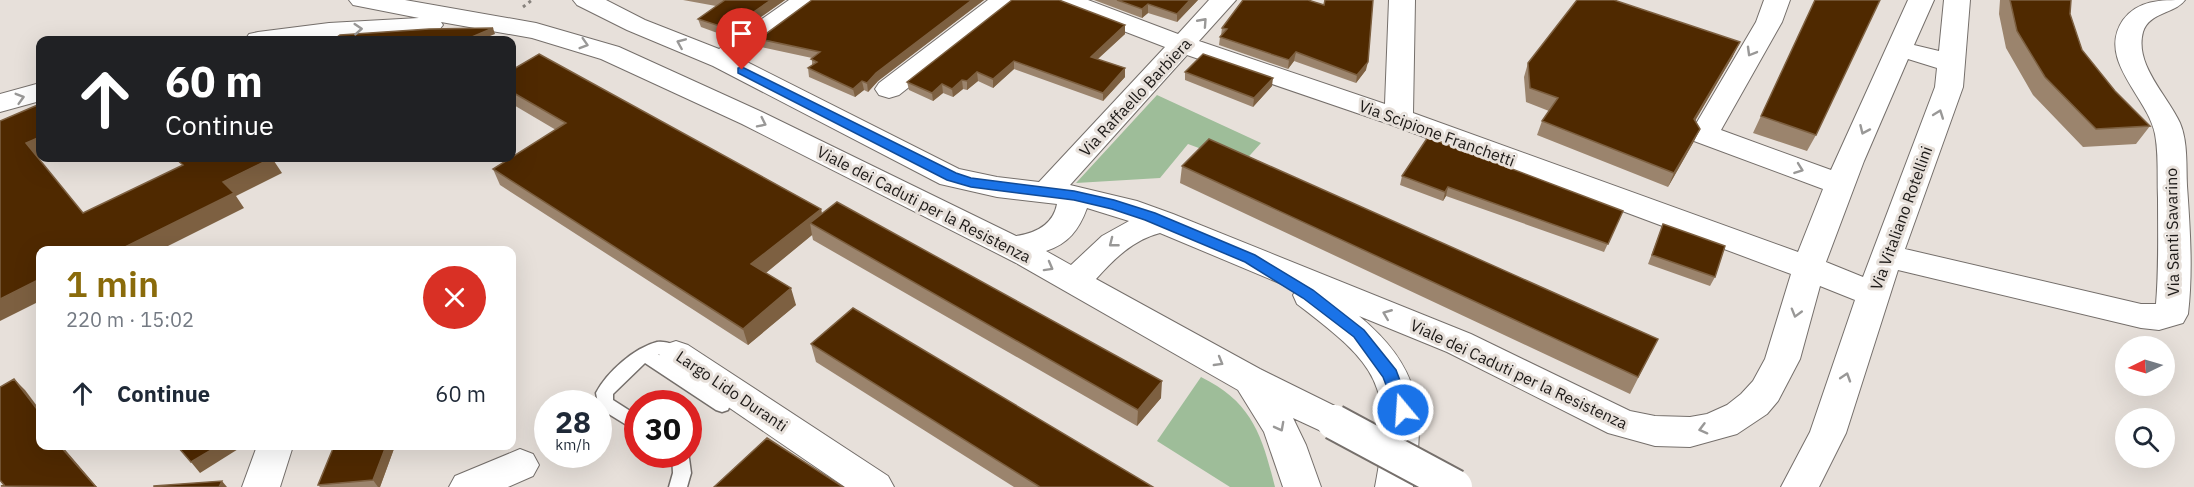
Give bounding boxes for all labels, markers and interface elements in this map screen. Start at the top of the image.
pin [716,8,767,70]
icon: arrive [725,17,758,50]
one-way arrow [1196,18,1207,29]
one-way arrow [353,23,363,36]
street label: Via Raffaello Barbiera [1075,33,1195,161]
one-way arrow [578,37,589,49]
one-way arrow [676,38,687,50]
one-way arrow [1747,46,1759,56]
text: 60 m [165,54,263,109]
icon: ahead [66,60,144,138]
one-way arrow [14,93,25,105]
street label: Via Scipione Franchetti [1356,95,1518,171]
text: Continue [165,107,274,142]
one-way arrow [1931,109,1944,120]
one-way arrow [756,116,767,127]
one-way arrow [1859,124,1871,135]
street label: Viale dei Caduti per la Resistenza [814,141,1035,267]
street label: Via Vitaliano Rotellini [1866,143,1936,293]
one-way arrow [1793,161,1804,174]
street label: Via Santi Savarino [2161,168,2183,296]
one-way arrow [1109,236,1120,247]
text: 1 min [66,260,159,307]
one-way arrow [1043,260,1053,271]
button: close [423,266,486,329]
text: 220 m · 15:02 [66,306,194,333]
one-way arrow [1791,307,1803,318]
one-way arrow [1383,309,1394,321]
street label: Viale dei Caduti per la Resistenza [1407,315,1631,433]
north arrow [2115,336,2175,396]
map controls [2115,336,2175,468]
street label: Largo Lido Duranti [672,346,792,436]
one-way arrow [1213,355,1223,366]
one-way arrow [1838,372,1851,383]
icon: ahead [66,377,99,410]
position arrow [1371,378,1435,442]
text: Continue [117,379,210,408]
text: 60 m [435,379,486,408]
speed limit sign: 30 [624,390,702,468]
text: 28 [555,402,591,441]
button: search [2115,408,2175,468]
one-way arrow [1273,421,1284,432]
one-way arrow [1698,422,1709,434]
text: km/h [555,435,591,454]

